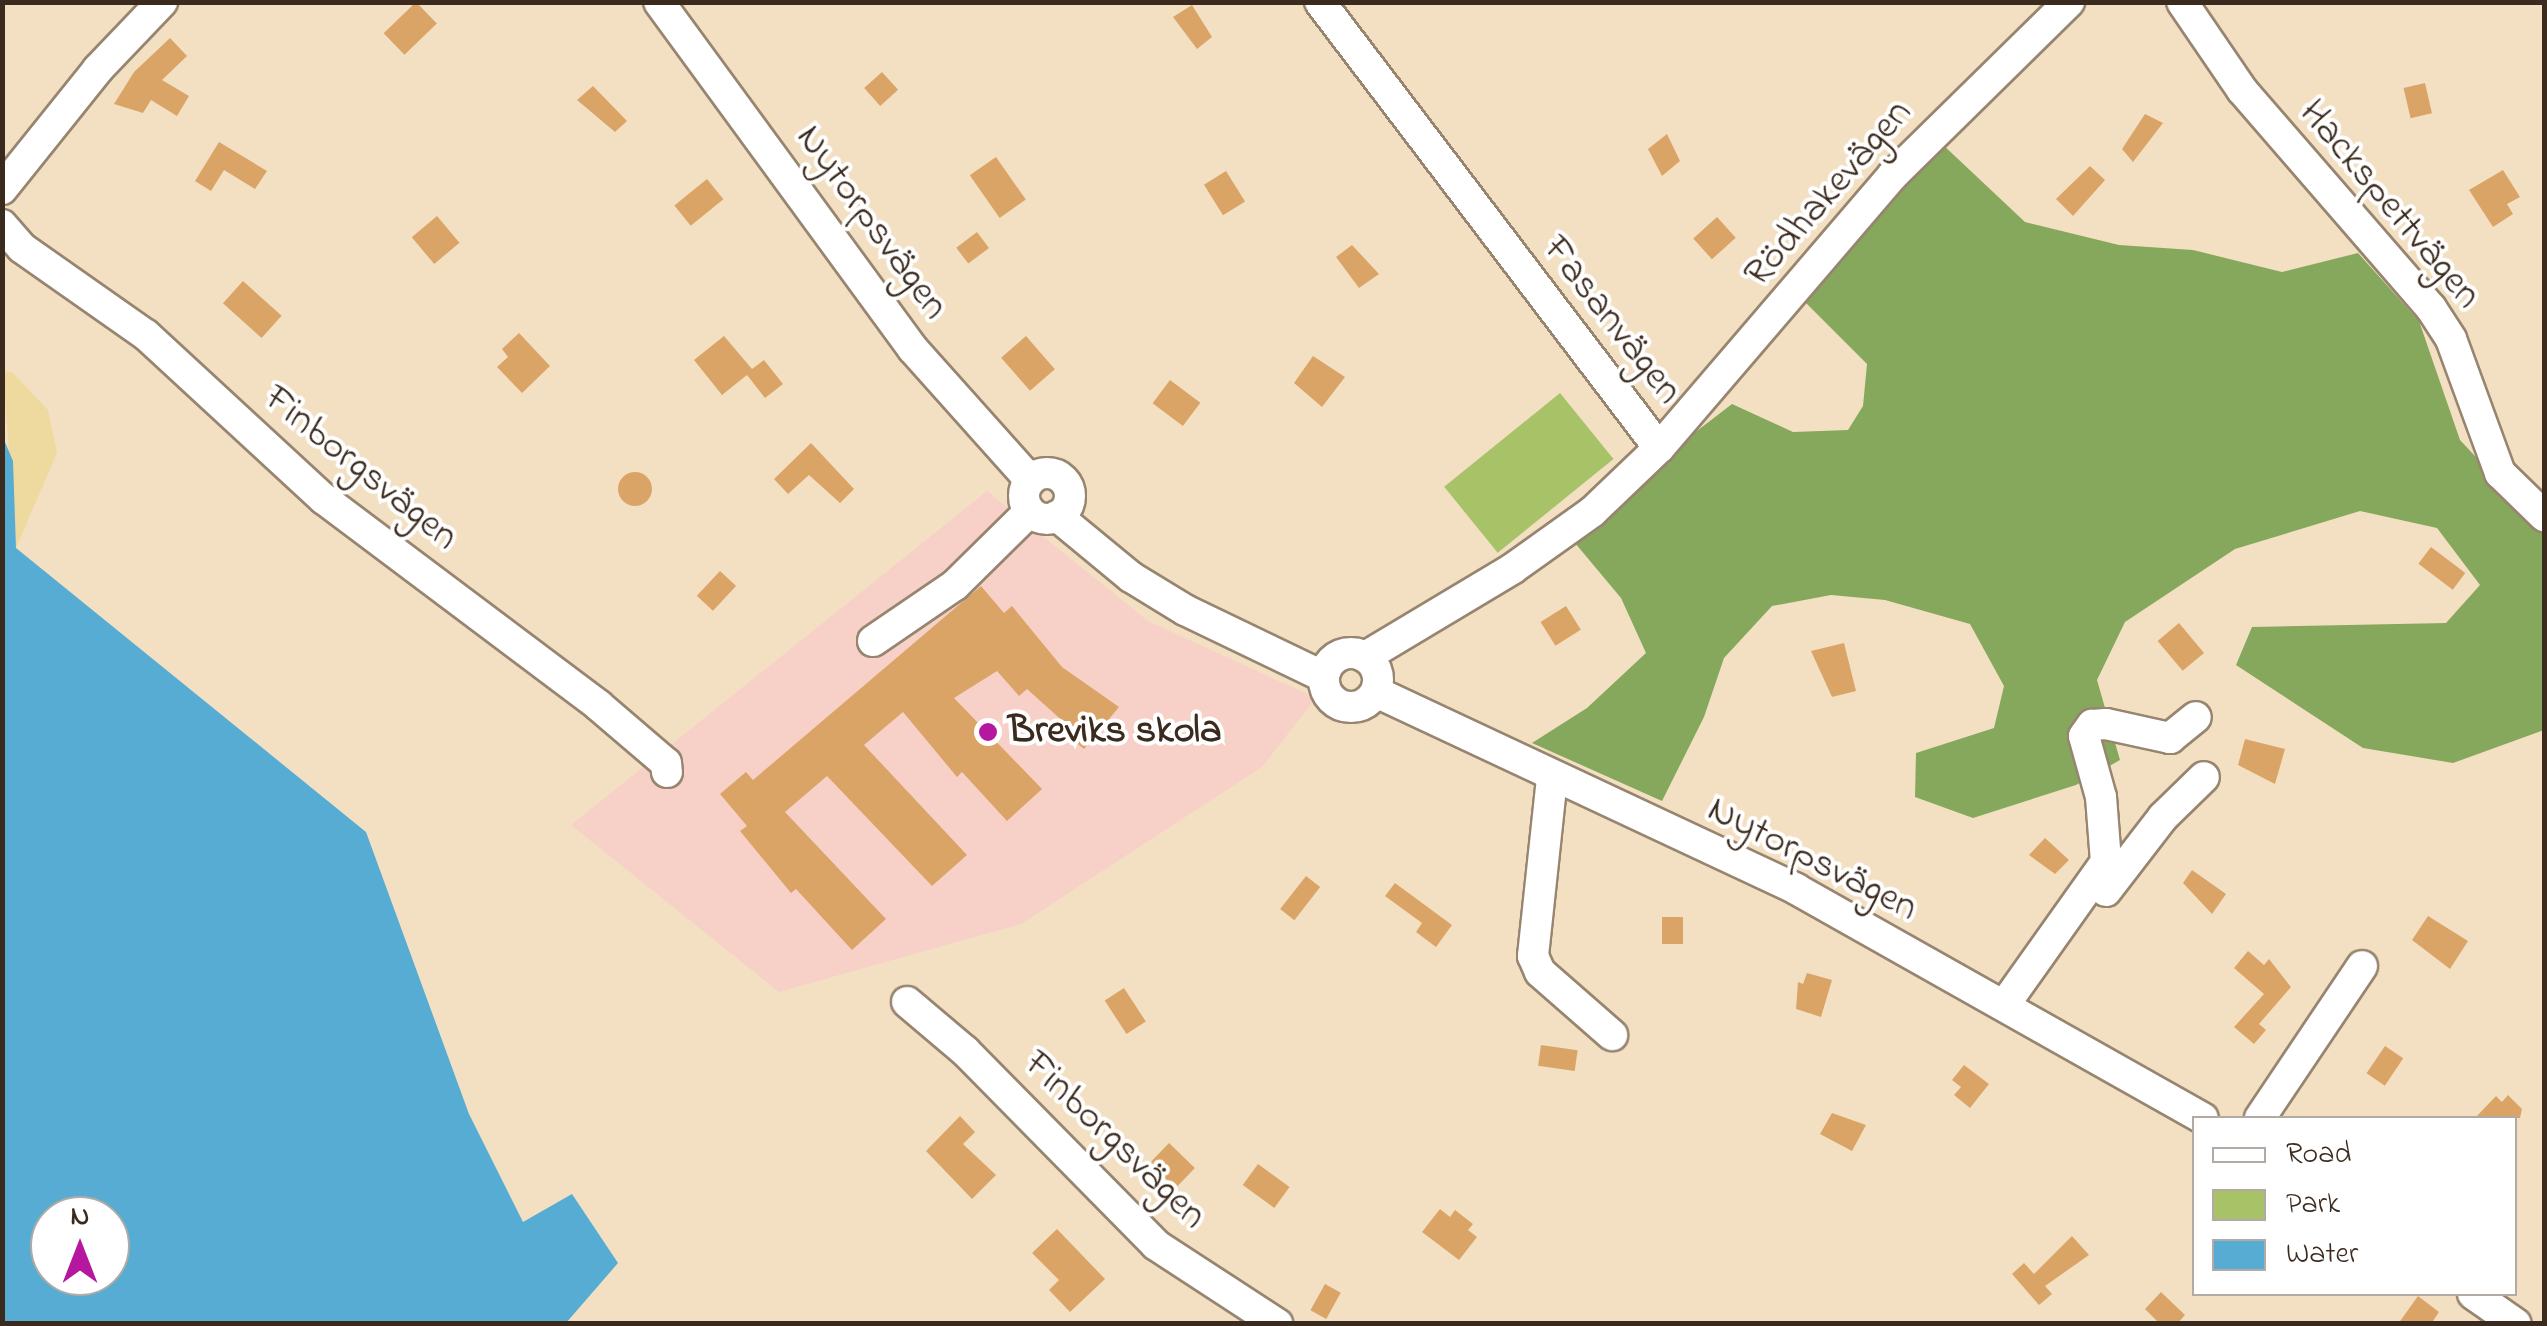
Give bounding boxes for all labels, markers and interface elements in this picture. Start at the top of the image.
street label: Rödhakevägen [1735,90,1923,298]
street label: Hackspettvägen [2288,91,2490,319]
street label: Nytorpsvägen [784,116,958,330]
street label: Fasanvägen [1530,227,1692,415]
street label: Finborgsvägen [253,376,467,562]
place label: Breviks skola [1008,708,1222,756]
marker: Breviks skola [977,721,999,743]
street label: Nytorpsvägen [1699,787,1925,933]
street label: Finborgsvägen [1012,1041,1216,1241]
legend [2192,1116,2517,1296]
text: Road [2286,1133,2351,1177]
text: Park [2286,1183,2340,1227]
north arrow [30,1196,130,1296]
text: N [71,1197,89,1238]
text: Water [2286,1233,2358,1277]

